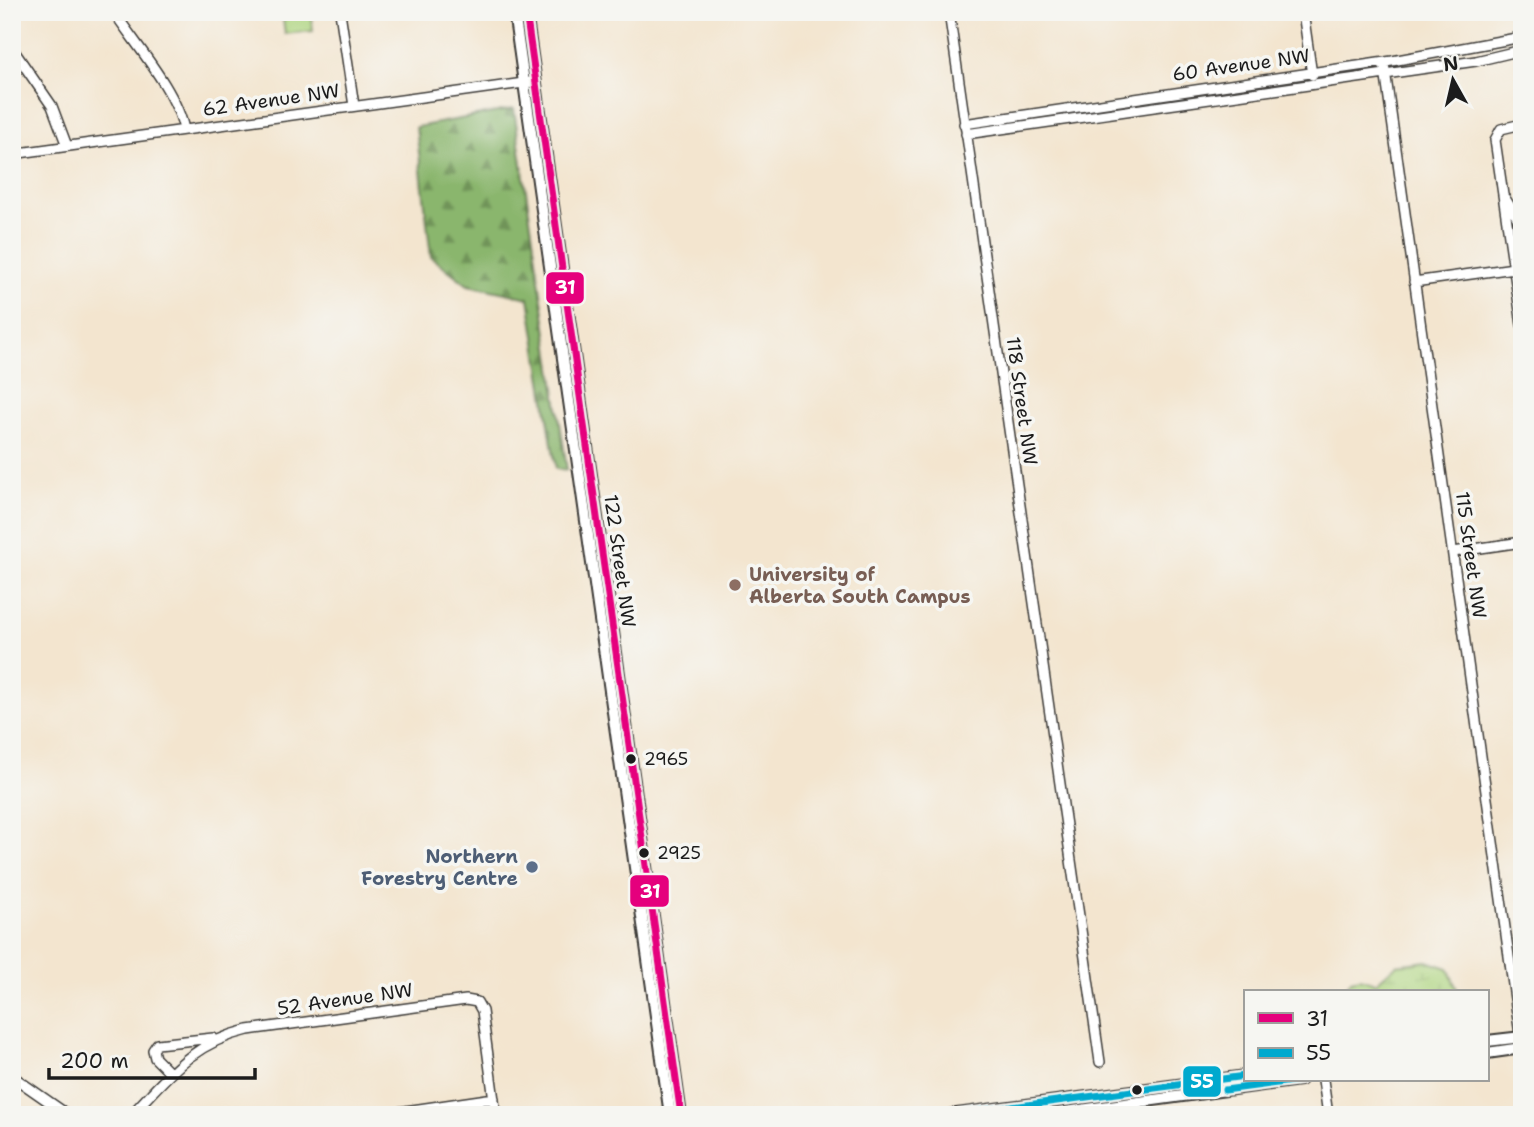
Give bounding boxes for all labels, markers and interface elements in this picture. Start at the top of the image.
street label: 60 Avenue NW [1171,43,1311,87]
north arrow [1418,46,1488,116]
text: N [1442,50,1460,77]
street label: 62 Avenue NW [201,78,341,122]
line badge: 31 [545,271,585,305]
text: 31 [554,275,576,300]
street label: 118 Street NW [1001,335,1043,467]
street label: 115 Street NW [1450,490,1492,620]
street label: 122 Street NW [598,493,642,629]
place label: University of Alberta South Campus [749,562,971,609]
marker: University of Alberta South Campus [727,577,743,593]
place label: 2965 [644,748,688,770]
marker: 2965 [624,752,638,766]
place label: 2925 [657,842,701,864]
place label: Northern Forestry Centre [361,844,518,891]
marker: 2925 [637,846,651,860]
marker: Northern Forestry Centre [524,859,540,875]
line badge: 31 [629,874,670,908]
text: 31 [639,879,661,904]
street label: 52 Avenue NW [276,977,414,1021]
legend [1244,990,1488,1082]
text: 31 [1306,1005,1328,1033]
scale bar [49,1036,256,1080]
text: 55 [1306,1039,1331,1067]
text: 200 m [60,1047,129,1075]
line badge: 55 [1182,1065,1222,1098]
text: 55 [1190,1069,1214,1094]
unlabelled marker [1130,1083,1144,1097]

